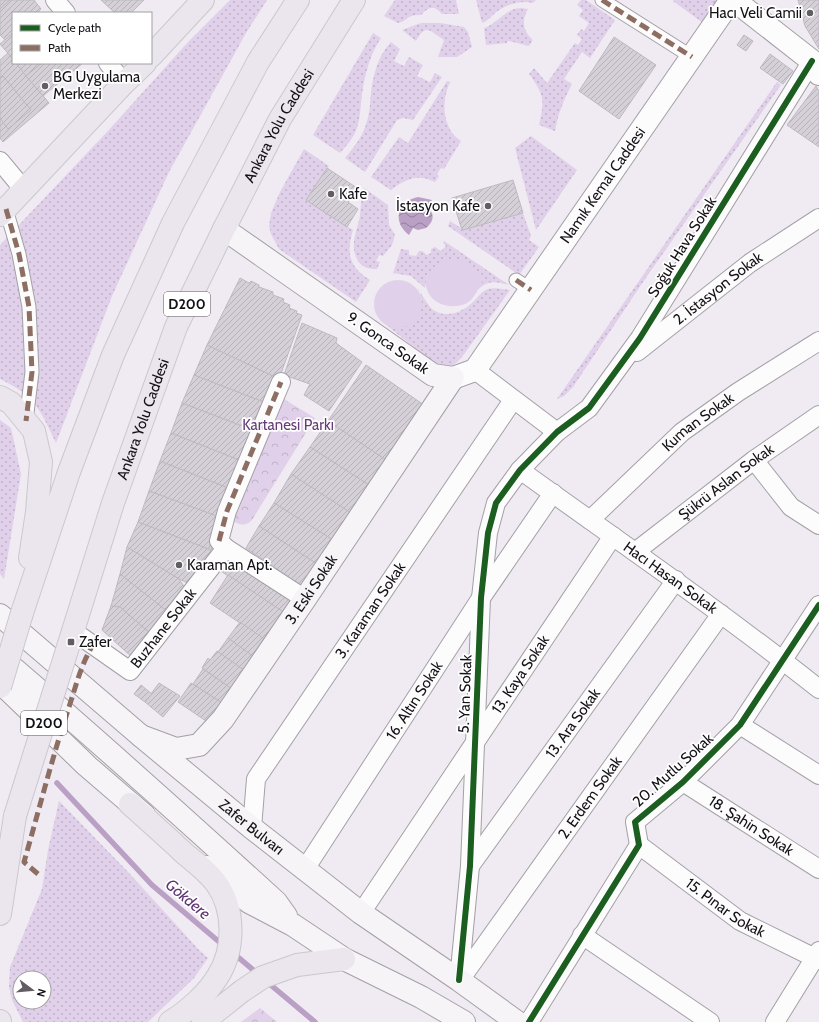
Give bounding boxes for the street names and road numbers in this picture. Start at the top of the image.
street label: Ankara Yolu Caddesi [240,66,318,186]
street label: Namık Kemal Caddesi [556,124,649,247]
street label: Soğuk Hava Sokak [644,193,720,301]
street label: 2. İstasyon Sokak [670,248,766,329]
road number: D200 [164,292,210,316]
street label: 9. Gonca Sokak [343,308,433,378]
street label: Ankara Yolu Caddesi [113,356,173,482]
street label: Kuman Sokak [658,389,738,455]
street label: Şükrü Aslan Sokak [675,440,777,524]
street label: Hacı Hasan Sokak [620,538,721,618]
street label: 3. Eski Sokak [282,551,341,628]
street label: 3. Karaman Sokak [332,559,409,662]
street label: Buzhane Sokak [127,584,200,672]
street label: 13. Kaya Sokak [488,632,553,717]
street label: 5. Yan Sokak [455,654,475,734]
street label: 16. Altın Sokak [382,658,447,743]
street label: 13. Ara Sokak [542,685,604,762]
road number: D200 [21,711,67,735]
street label: 20. Mutlu Sokak [629,729,717,811]
street label: 2. Erdem Sokak [554,753,626,842]
street label: 18. Şahin Sokak [705,792,797,860]
street label: Zafer Bulvarı [215,795,288,859]
street label: 15. Pınar Sokak [682,874,768,941]

